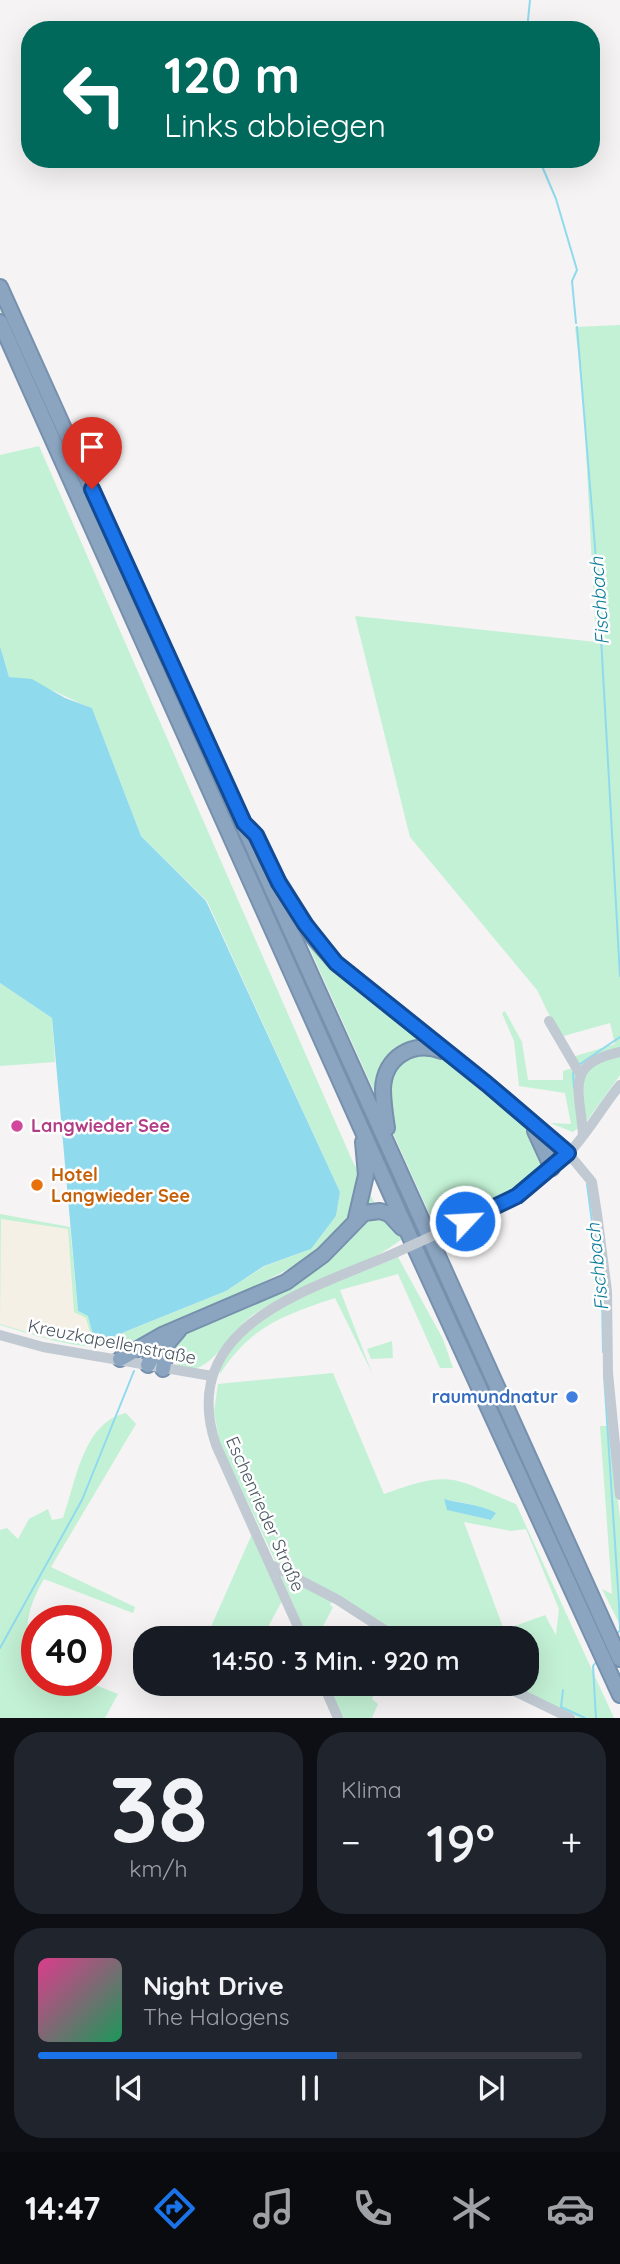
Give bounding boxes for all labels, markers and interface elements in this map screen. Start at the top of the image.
text: 120 m [164,44,300,105]
icon: left [49,49,140,140]
text: Links abbiegen [164,105,386,145]
pin [62,417,122,489]
icon: arrive [73,428,111,466]
water label: Fischbach [584,555,614,646]
place label: Langwieder See [31,1114,170,1137]
marker: Langwieder See [9,1118,25,1134]
place label: Hotel Langwieder See [51,1163,190,1207]
marker: Hotel Langwieder See [29,1177,45,1193]
position arrow [428,1184,502,1258]
water label: Fischbach [580,1221,614,1312]
street label: Kreuzkapellenstraße [26,1314,198,1369]
place label: raumundnatur [432,1385,558,1408]
marker: raumundnatur [564,1389,580,1405]
street label: Eschenrieder Straße [221,1433,310,1595]
speed limit sign: 40 [21,1605,112,1696]
text: 14:50 · 3 Min. · 920 m [212,1644,460,1677]
text: 38 [109,1751,208,1865]
text: Klima [341,1775,402,1804]
text: 19° [426,1810,495,1875]
text: − [341,1818,361,1866]
text: + [561,1818,582,1866]
text: km/h [129,1854,188,1883]
text: Night Drive [143,1969,284,2002]
text: The Halogens [143,2002,290,2031]
icon: previous [110,2069,148,2107]
icon: pause [291,2069,329,2107]
icon: next [472,2069,510,2107]
icon: directions [150,2184,199,2233]
icon: music [249,2184,298,2233]
icon: phone [348,2184,397,2233]
icon: climate [447,2184,496,2233]
icon: car [546,2184,595,2233]
text: 14:47 [25,2188,100,2228]

